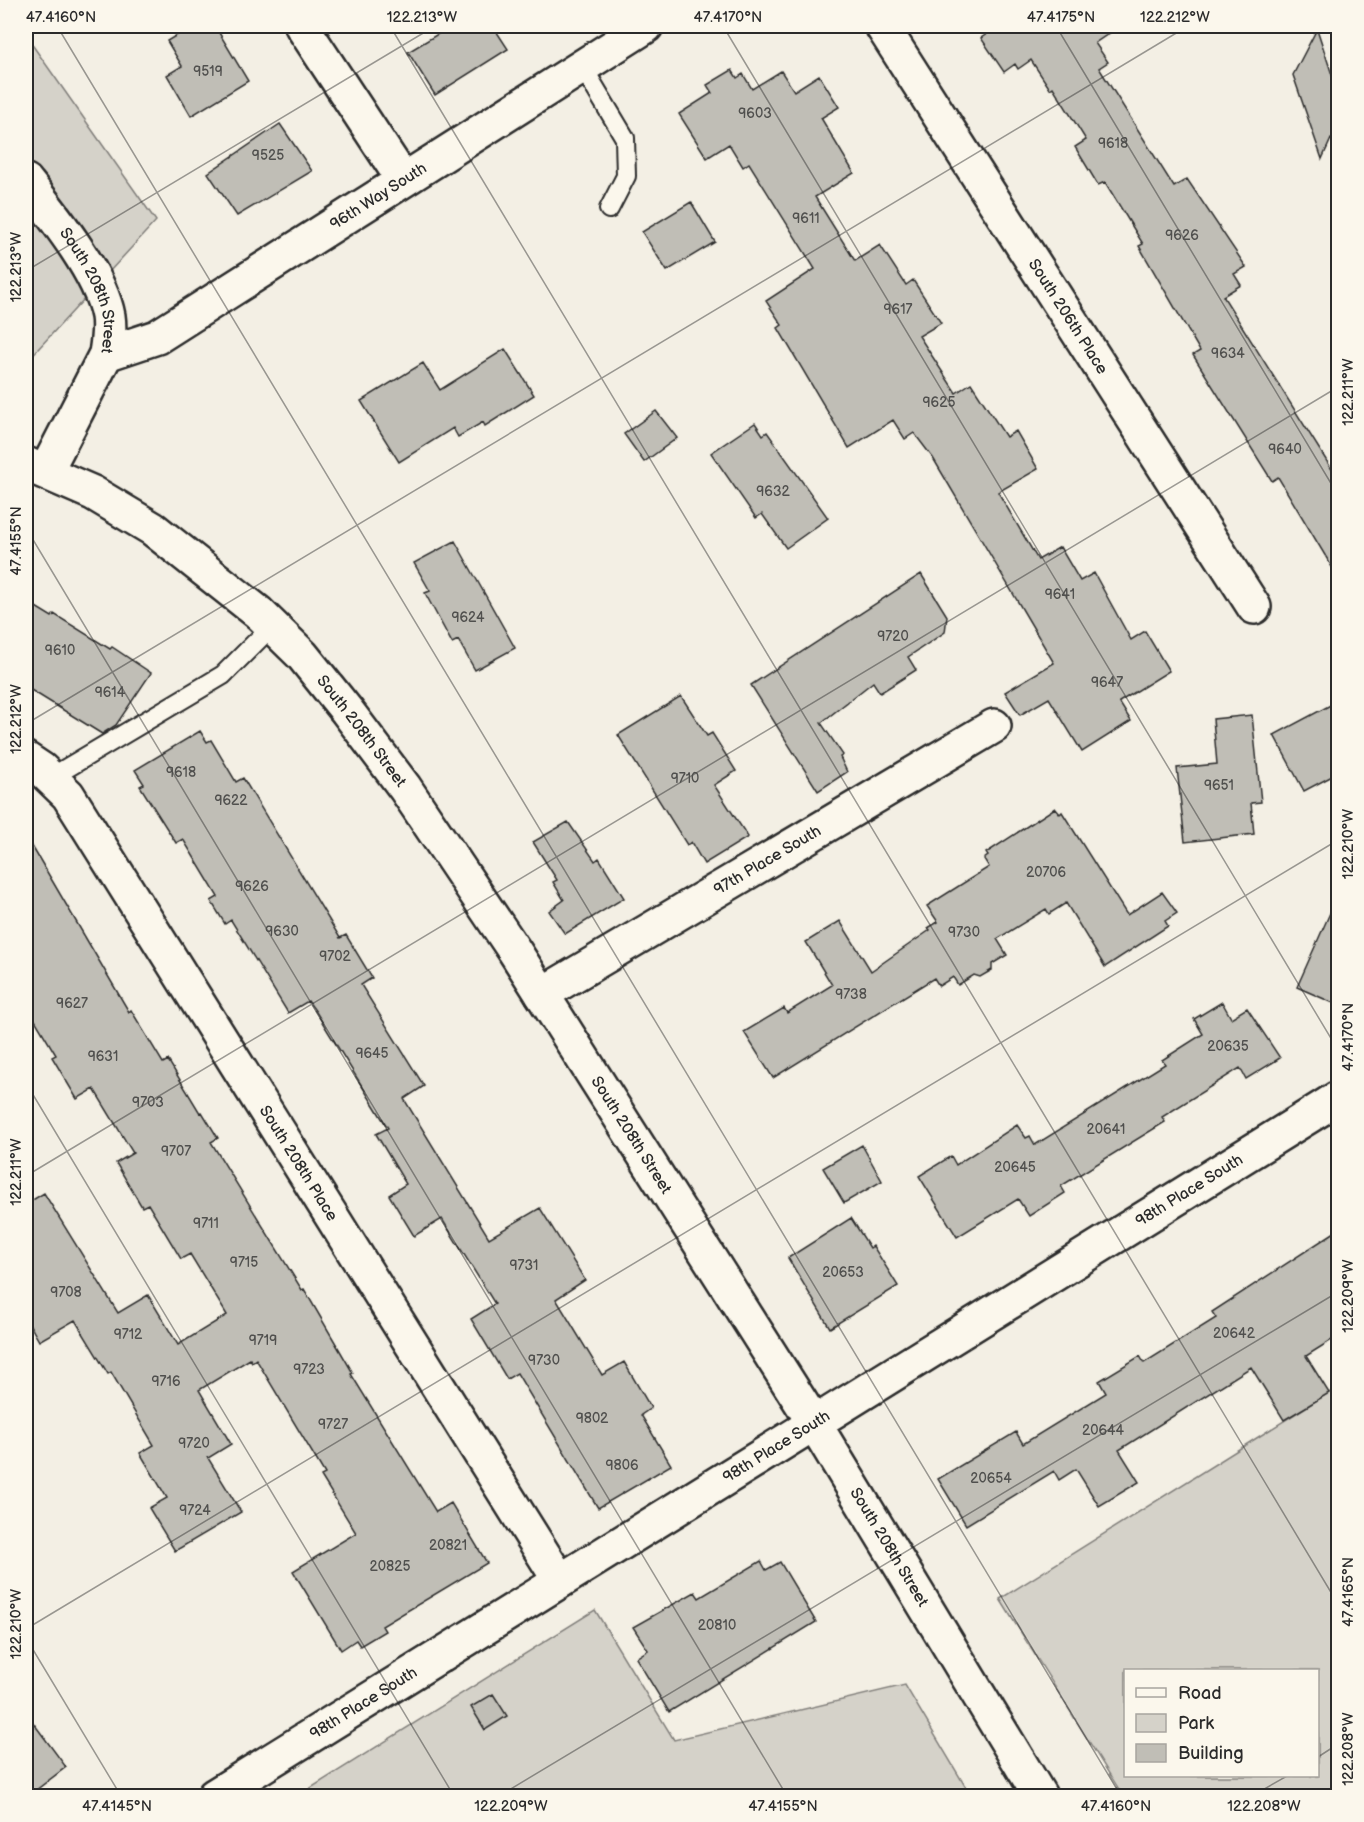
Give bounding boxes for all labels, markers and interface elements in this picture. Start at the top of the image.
text: 47.4160°N [26,8,96,27]
text: 122.213°W [387,8,458,27]
text: 47.4170°N [694,8,762,27]
text: 47.4175°N [1027,8,1095,27]
text: 122.212°W [1140,8,1210,27]
house number: 9519 [193,63,223,80]
house number: 9603 [738,105,772,122]
house number: 9618 [1098,135,1128,152]
house number: 9525 [252,147,284,164]
street label: 96th Way South [326,158,430,234]
house number: 9611 [792,210,820,227]
street label: South 208th Street [56,224,118,355]
house number: 9626 [1165,227,1199,244]
text: 122.213°W [7,231,26,302]
street label: South 206th Place [1024,255,1112,378]
house number: 9617 [884,301,913,318]
house number: 9634 [1211,345,1245,362]
text: 122.211°W [1339,358,1358,426]
house number: 9625 [923,394,955,411]
house number: 9640 [1268,441,1302,458]
house number: 9632 [756,483,790,500]
text: 47.4155°N [7,506,26,576]
house number: 9641 [1045,586,1075,603]
house number: 9624 [451,609,485,626]
house number: 9720 [877,628,909,645]
house number: 9610 [45,642,75,659]
street label: South 208th Street [313,672,410,791]
house number: 9647 [1091,674,1123,691]
text: 122.212°W [7,684,26,754]
house number: 9614 [95,684,126,701]
house number: 9618 [166,764,196,781]
house number: 9710 [671,770,699,787]
house number: 9651 [1204,777,1234,794]
house number: 9622 [214,792,248,809]
text: 122.210°W [1339,809,1358,879]
street label: 97th Place South [710,821,824,899]
house number: 20706 [1026,864,1067,881]
house number: 9626 [235,878,269,895]
house number: 9630 [265,923,299,940]
house number: 9730 [948,924,980,941]
house number: 9702 [319,948,351,965]
house number: 9738 [835,986,867,1003]
house number: 9627 [56,995,88,1012]
text: 47.4170°N [1339,1003,1358,1071]
house number: 20635 [1207,1038,1249,1055]
house number: 9645 [355,1045,389,1062]
house number: 9631 [88,1048,118,1065]
street label: South 208th Street [587,1073,676,1198]
house number: 9703 [132,1094,164,1111]
street label: South 208th Place [255,1102,342,1225]
house number: 20641 [1086,1121,1126,1138]
text: 122.211°W [7,1138,26,1206]
house number: 9707 [161,1143,191,1160]
street label: 98th Place South [1132,1150,1246,1231]
house number: 20645 [994,1159,1036,1176]
house number: 9711 [193,1215,219,1232]
house number: 9715 [230,1254,258,1271]
house number: 9731 [510,1257,539,1274]
text: 122.209°W [1339,1259,1358,1333]
house number: 20653 [822,1264,864,1281]
house number: 9708 [50,1284,82,1301]
house number: 20642 [1213,1325,1256,1342]
house number: 9712 [114,1326,143,1343]
house number: 9719 [249,1332,277,1349]
house number: 9730 [528,1352,560,1369]
house number: 9723 [293,1361,325,1378]
house number: 9716 [152,1373,181,1390]
street label: 98th Place South [719,1406,834,1487]
house number: 9802 [576,1410,609,1427]
house number: 9727 [318,1416,348,1433]
house number: 20644 [1082,1422,1125,1439]
house number: 9720 [178,1435,210,1452]
house number: 9806 [605,1457,639,1474]
house number: 20654 [970,1470,1012,1487]
street label: South 208th Street [846,1484,932,1610]
house number: 9724 [179,1502,211,1519]
house number: 20821 [429,1537,467,1554]
text: 47.4165°N [1339,1557,1358,1627]
house number: 20825 [370,1558,410,1575]
text: 122.210°W [7,1589,26,1659]
house number: 20810 [698,1617,736,1634]
street label: 98th Place South [306,1663,421,1744]
legend [1124,1669,1319,1777]
text: Road [1178,1683,1222,1704]
text: 122.208°W [1339,1712,1358,1786]
text: Park [1178,1713,1214,1734]
text: Building [1178,1743,1244,1764]
text: 47.4145°N [82,1797,152,1816]
text: 122.209°W [474,1797,548,1816]
text: 47.4155°N [748,1797,818,1816]
text: 47.4160°N [1081,1797,1151,1816]
text: 122.208°W [1227,1797,1301,1816]

